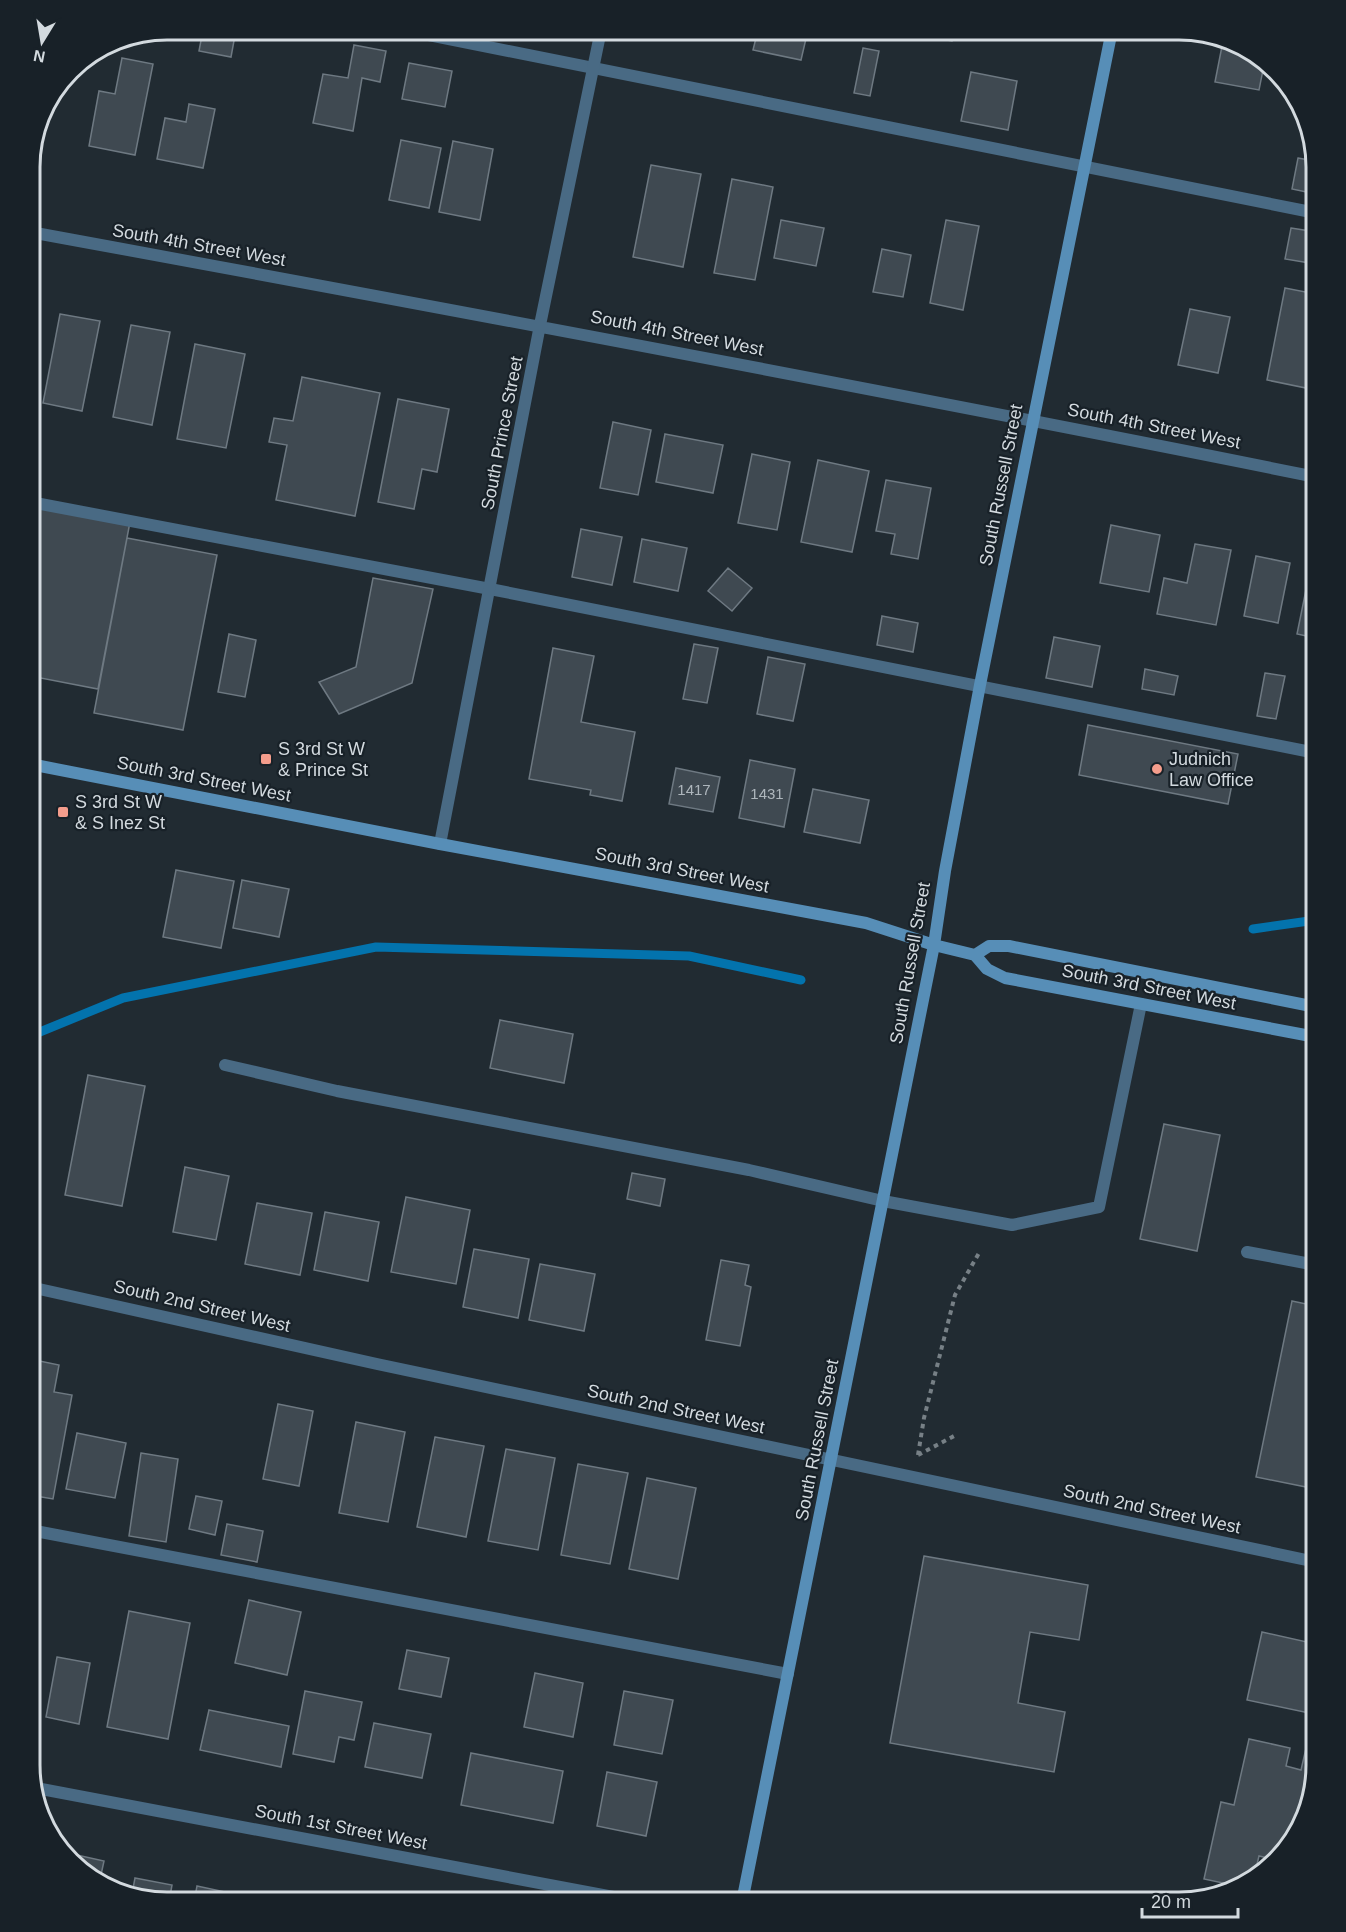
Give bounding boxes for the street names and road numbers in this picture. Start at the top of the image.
street label: South 4th Street West [111,220,287,270]
street label: South 4th Street West [589,306,765,360]
street label: South Prince Street [477,354,527,512]
street label: South 4th Street West [1066,399,1242,453]
street label: South Russell Street [976,403,1026,567]
street label: South 3rd Street West [115,752,293,806]
street label: South 3rd Street West [593,843,771,897]
street label: South Russell Street [886,880,934,1046]
street label: South 3rd Street West [1060,960,1238,1014]
street label: South 2nd Street West [112,1276,292,1336]
street label: South Russell Street [792,1358,842,1522]
street label: South 2nd Street West [586,1380,766,1438]
street label: South 2nd Street West [1062,1480,1242,1538]
street label: South 1st Street West [253,1801,429,1853]

